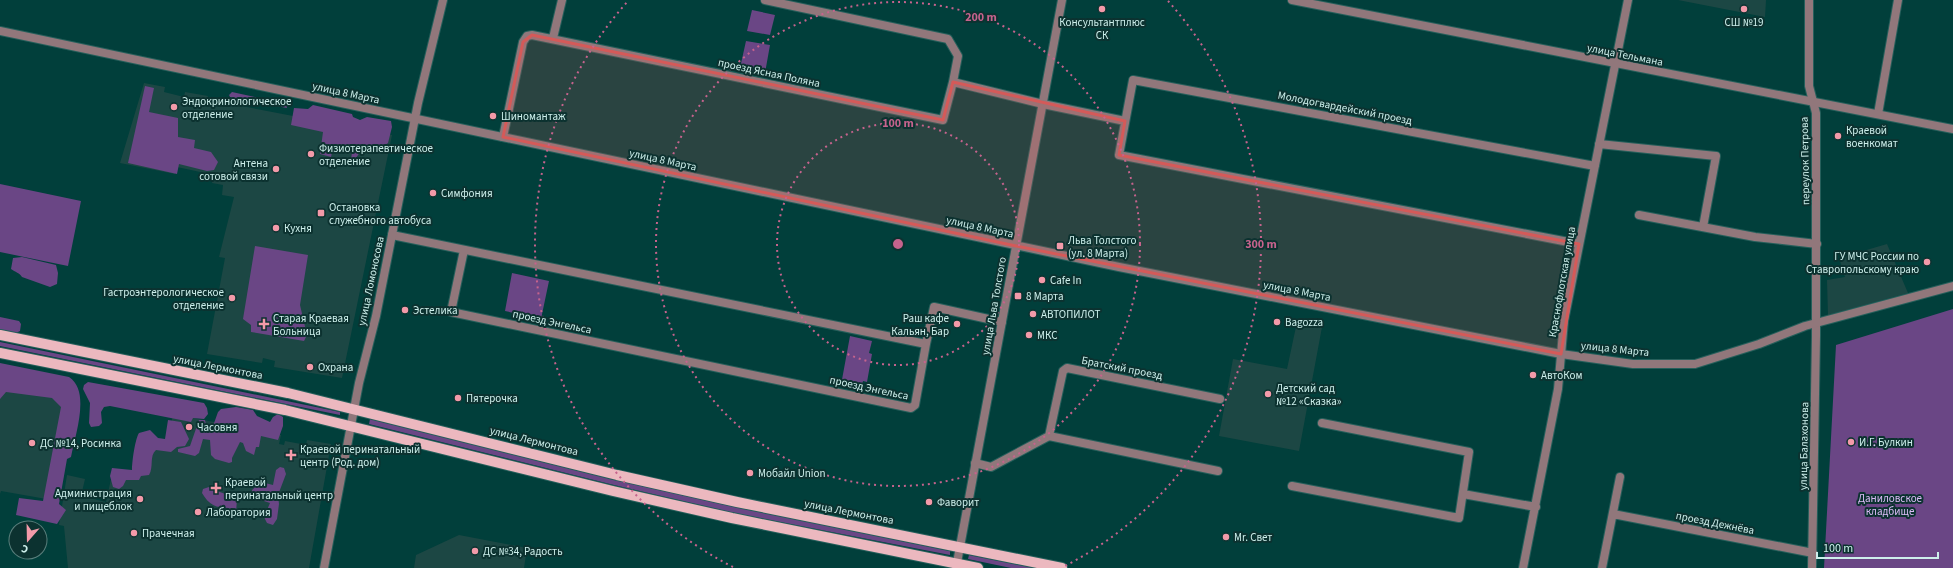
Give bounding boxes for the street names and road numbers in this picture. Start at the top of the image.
street label: улица Тельмана [1586,40,1664,70]
street label: проезд Ясная Поляна [717,55,821,91]
street label: улица 8 Марта [311,79,381,107]
street label: Молодогвардейский проезд [1277,88,1414,128]
street label: переулок Петрова [1797,117,1813,205]
street label: улица 8 Марта [628,146,698,174]
street label: улица 8 Марта [945,213,1015,241]
street label: Краснофлотская улица [1545,225,1579,339]
street label: улица Ломоносова [354,235,388,327]
street label: улица Льва Толстого [978,256,1010,356]
street label: улица 8 Марта [1262,277,1332,305]
street label: проезд Энгельса [511,306,593,338]
street label: улица 8 Марта [1580,338,1650,360]
street label: улица Лермонтова [172,351,264,383]
street label: Братский проезд [1080,353,1164,383]
street label: проезд Энгельса [828,372,910,404]
street label: улица Балахонова [1796,402,1812,490]
street label: улица Лермонтова [488,423,580,459]
street label: улица Лермонтова [803,496,895,528]
street label: проезд Дежнёва [1675,508,1755,538]

